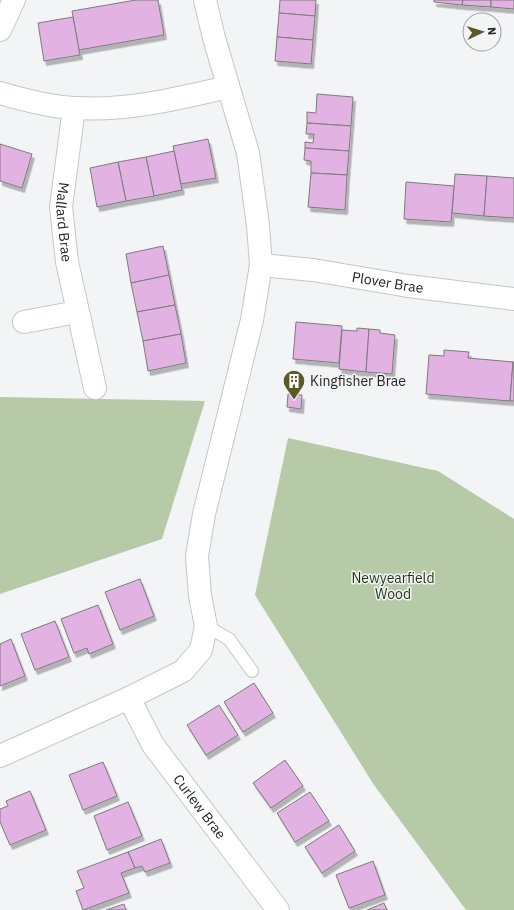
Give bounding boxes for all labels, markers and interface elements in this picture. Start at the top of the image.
north arrow [462,12,502,52]
text: N [485,27,499,36]
street label: Mallard Brae [52,181,76,263]
street label: Plover Brae [351,268,425,297]
building icon: Kingfisher Brae [281,368,307,401]
place label: Kingfisher Brae [310,372,406,390]
park label: Newyearfield Wood [351,569,435,603]
street label: Curlew Brae [169,771,230,843]

